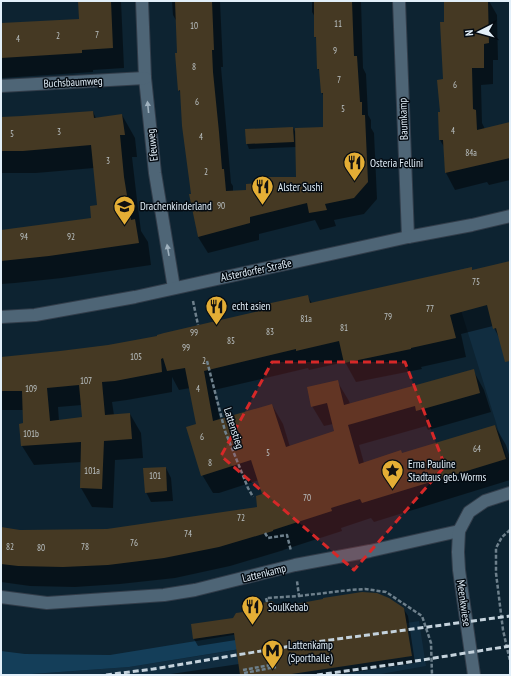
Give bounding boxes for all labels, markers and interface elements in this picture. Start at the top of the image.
north arrow [459,12,499,52]
house number: 11 [334,18,342,29]
house number: 10 [190,20,198,31]
house number: 7 [95,29,99,40]
text: N [462,29,476,37]
house number: 2 [56,30,60,41]
house number: 4 [16,33,20,44]
house number: 9 [333,45,337,56]
house number: 8 [192,61,196,72]
street label: Buchsbaumweg [43,73,103,91]
house number: 7 [337,74,341,85]
house number: 6 [453,79,457,90]
house number: 6 [195,96,199,107]
street label: Baumkamp [395,97,411,140]
one-way arrow [145,101,151,113]
house number: 5 [341,103,345,114]
house number: 4 [451,125,455,136]
house number: 3 [57,126,61,137]
house number: 5 [10,128,14,139]
street label: Efeuweg [143,128,161,162]
house number: 4 [199,131,203,142]
house number: 84a [465,147,477,158]
restaurant icon: Osteria Fellini [342,150,368,183]
house number: 3 [106,155,110,166]
place label: Osteria Fellini [370,156,423,170]
house number: 2 [204,166,208,177]
restaurant icon: Alster Sushi [249,174,275,207]
place label: Alster Sushi [278,180,323,194]
school or university icon: Drachenkinderland [111,193,137,226]
place label: Drachenkinderland [140,199,212,213]
house number: 90 [217,200,225,211]
house number: 94 [20,231,28,242]
house number: 92 [67,231,75,242]
one-way arrow [165,244,171,256]
street label: Alsterdorfer Straße [219,256,293,284]
house number: 75 [472,276,480,287]
restaurant icon: echt asien [203,293,229,326]
place label: echt asien [232,299,271,313]
house number: 77 [426,303,434,314]
house number: 79 [384,311,392,322]
house number: 81a [300,313,312,324]
house number: 81 [340,322,348,333]
house number: 83 [266,326,274,337]
house number: 99 [190,327,198,338]
house number: 85 [227,335,235,346]
house number: 99 [182,342,190,353]
house number: 105 [130,351,142,362]
house number: 2 [202,355,206,366]
house number: 107 [80,375,92,386]
house number: 109 [25,383,37,394]
house number: 4 [196,383,200,394]
street label: Lattenstieg [221,406,247,451]
house number: 101b [23,428,39,439]
house number: 6 [200,431,204,442]
house number: 64 [473,443,481,454]
house number: 5 [266,447,270,458]
house number: 8 [208,457,212,468]
place icon: Erna Pauline Stadtaus geb. Worms [380,457,406,490]
place label: Erna Pauline Stadtaus geb. Worms [408,457,486,484]
house number: 101a [84,465,100,476]
house number: 101 [149,470,161,481]
house number: 70 [303,492,311,503]
house number: 72 [237,512,245,523]
house number: 74 [184,528,192,539]
house number: 76 [130,537,138,548]
house number: 82 [6,541,14,552]
house number: 78 [81,541,89,552]
house number: 80 [37,542,45,553]
street label: Lattenkamp [241,561,288,585]
street label: Meenkwiese [454,579,474,628]
restaurant icon: SoulKebab [239,594,265,627]
place label: SoulKebab [268,600,309,614]
metro station icon: Lattenkamp (Sporthalle) [259,638,285,671]
place label: Lattenkamp (Sporthalle) [288,638,333,665]

